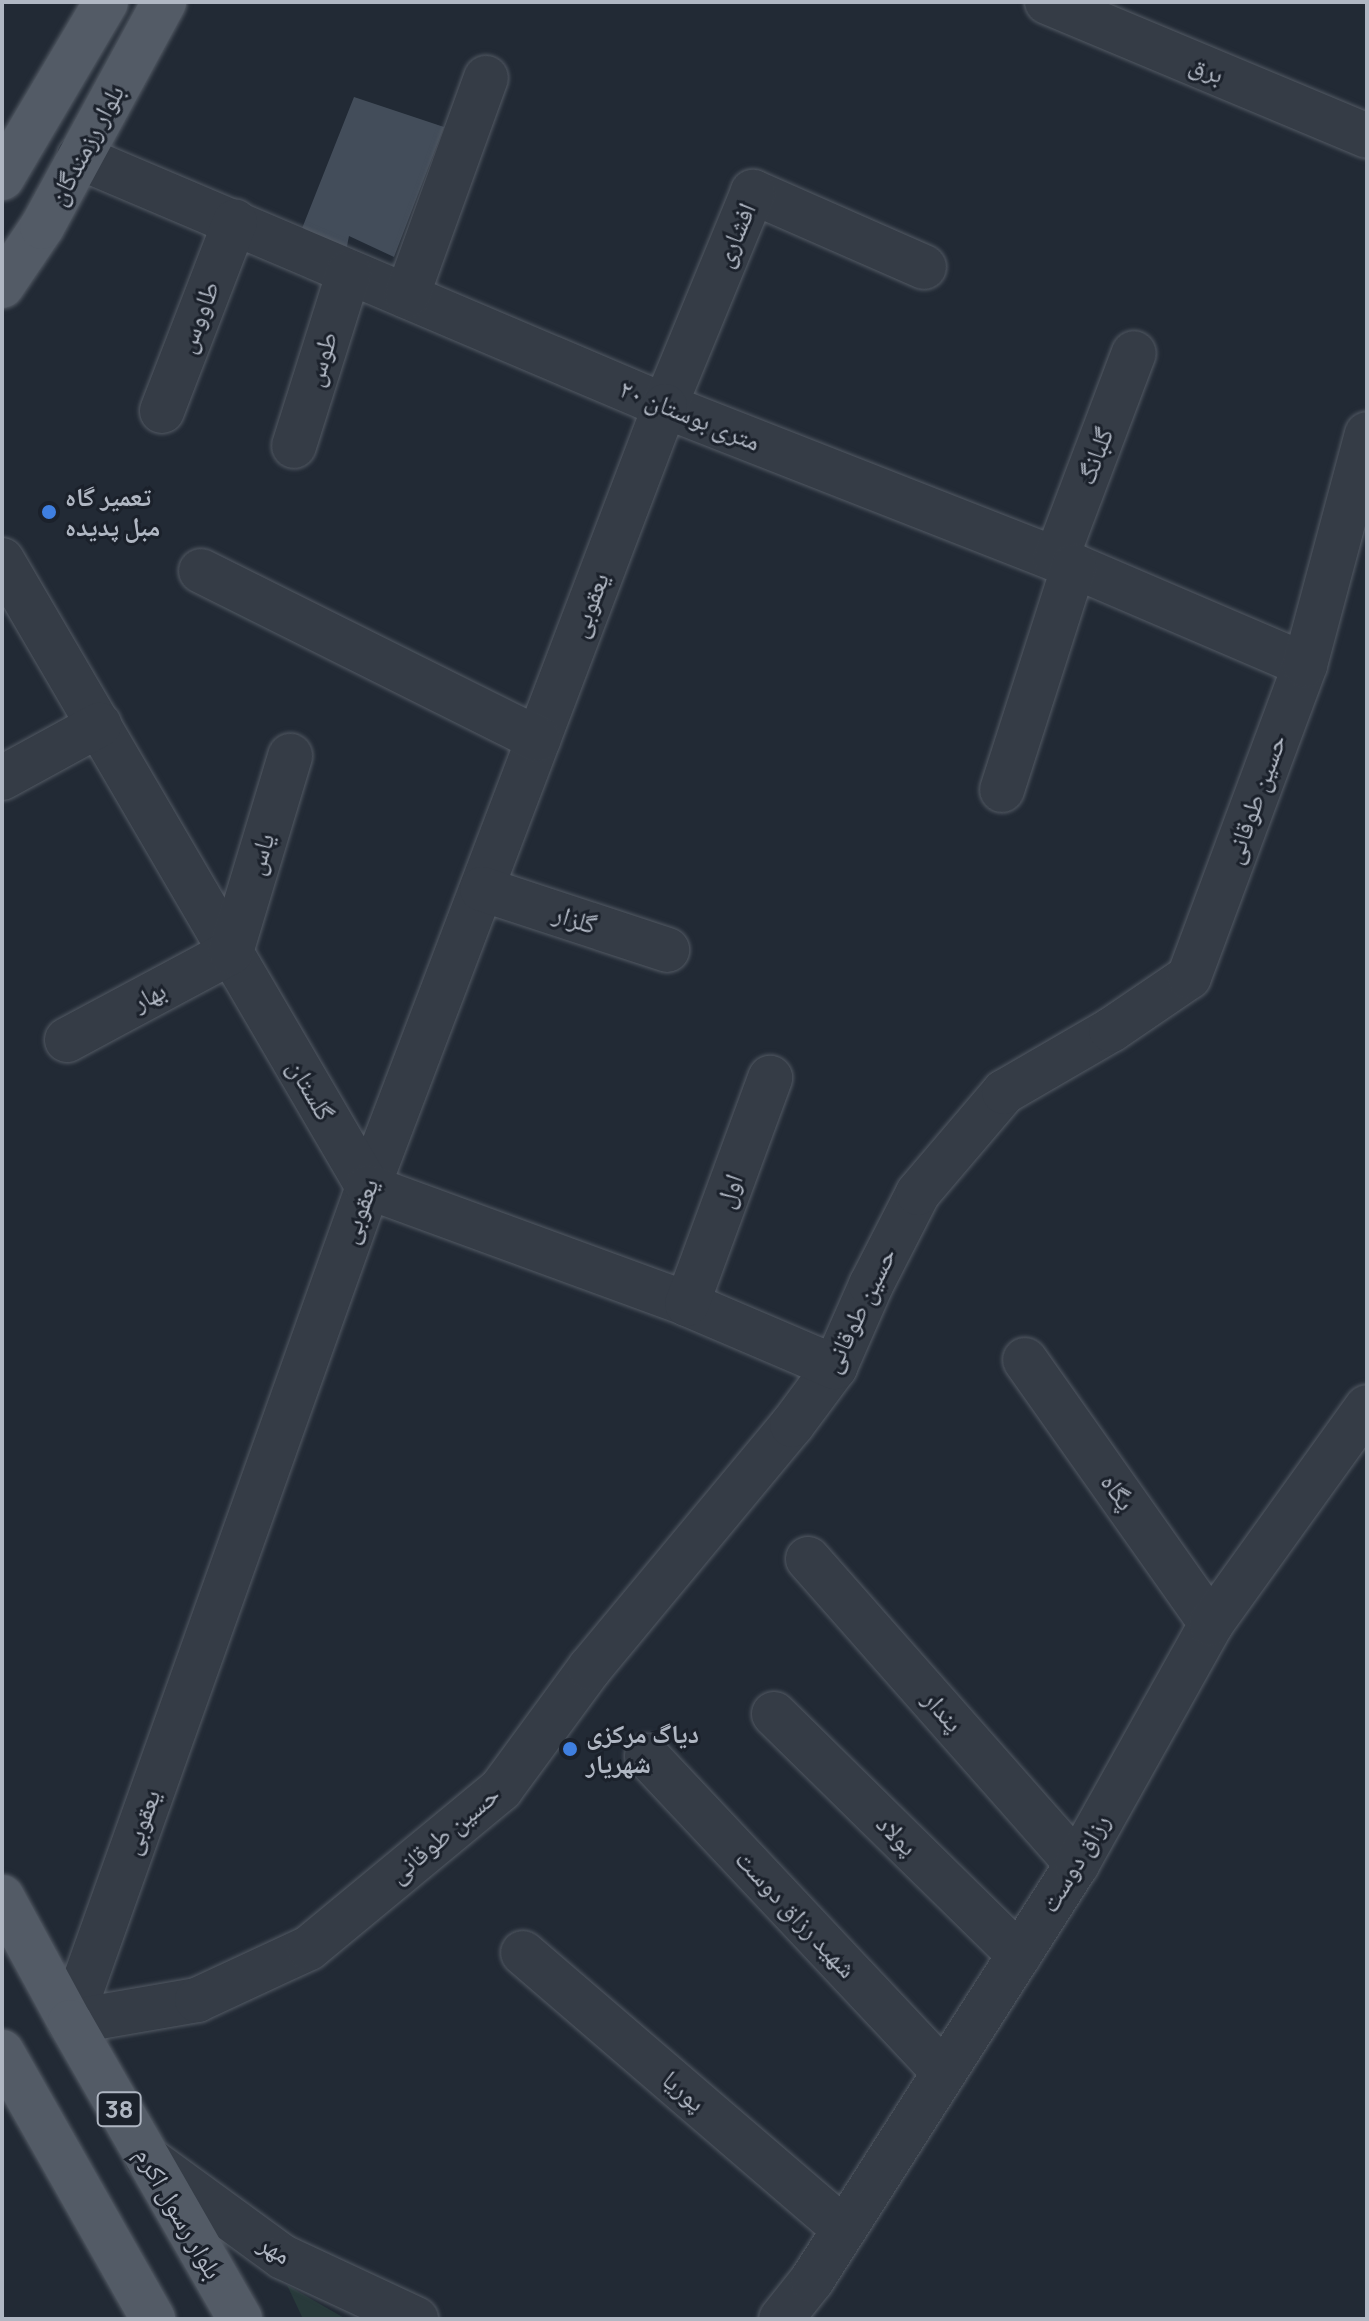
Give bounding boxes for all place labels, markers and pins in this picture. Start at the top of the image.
place label: تعمیر گاه مبل پدیده [65,481,160,542]
marker: تعمیر گاه مبل پدیده [40,503,58,521]
place label: دیاگ مرکزی شهریار [586,1718,699,1780]
marker: دیاگ مرکزی شهریار [561,1740,579,1758]

